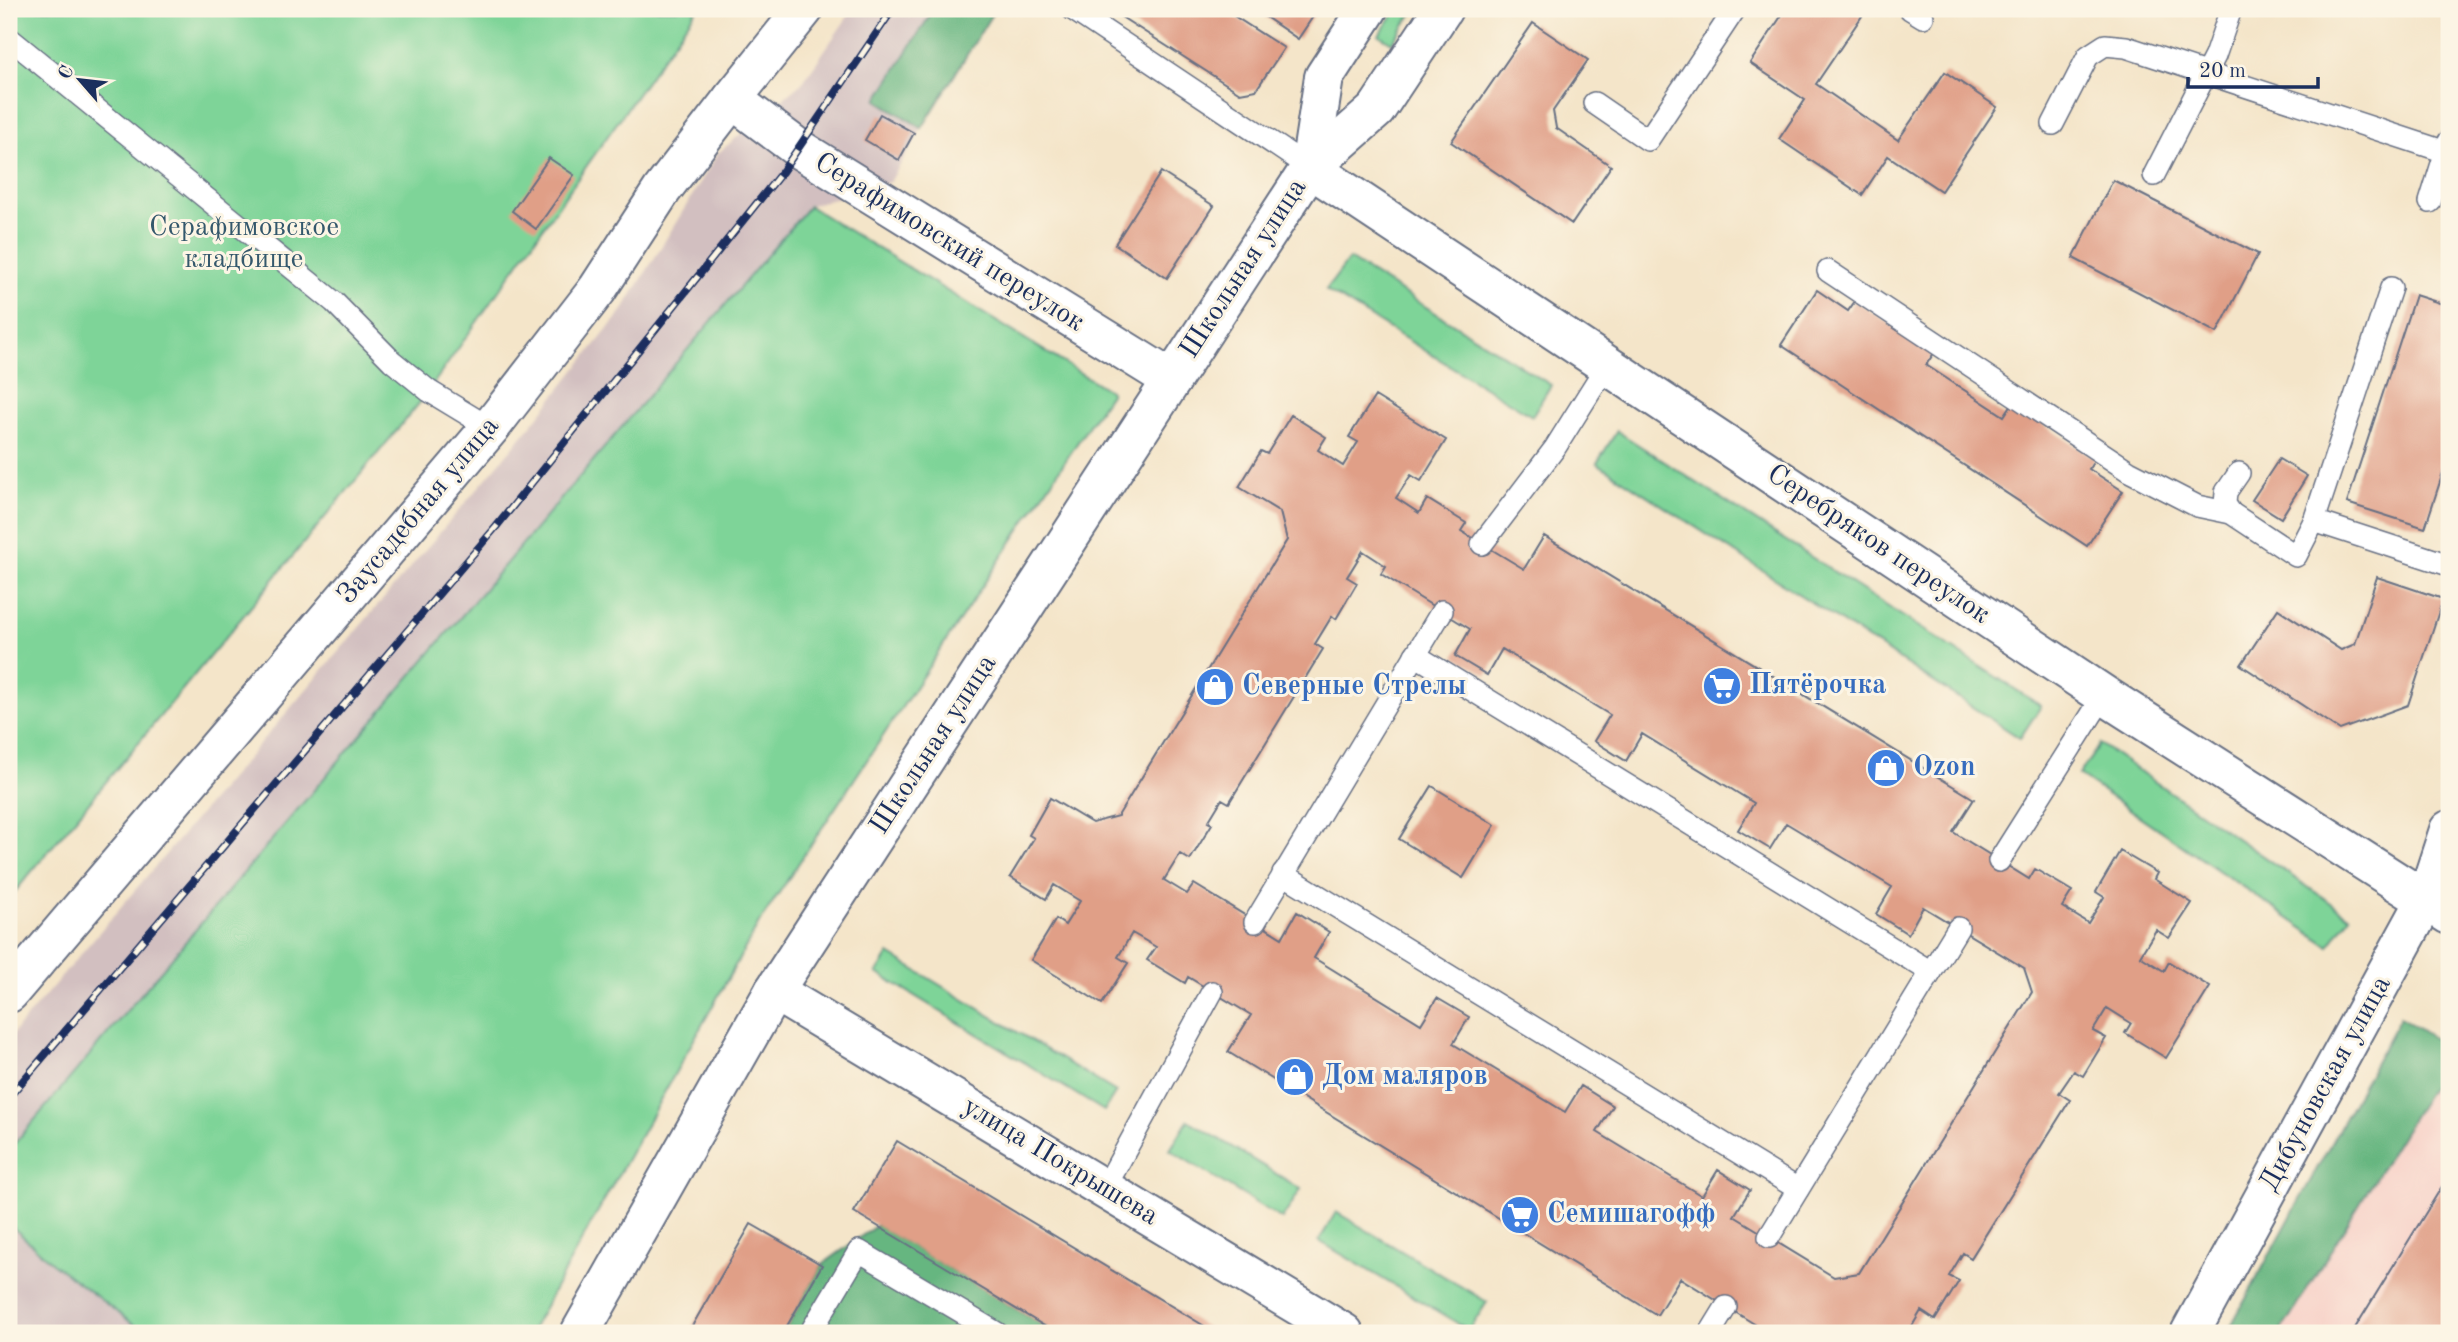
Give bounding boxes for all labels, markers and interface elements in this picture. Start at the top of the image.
north arrow [46,46,116,116]
scale bar [2188,46,2318,90]
text: 20 m [2199,61,2246,82]
text: С [56,63,79,83]
street label: Серафимовский переулок [809,148,1089,338]
street label: Школьная улица [1176,174,1312,364]
park label: Серафимовское кладбище [149,214,339,274]
street label: Заусадебная улица [333,412,505,610]
street label: Серебряков переулок [1762,460,1994,630]
street label: Школьная улица [866,650,1002,840]
supermarket icon: Пятёрочка [1701,665,1743,707]
shop icon: Северные Стрелы [1194,666,1236,708]
place label: Северные Стрелы [1242,672,1466,701]
place label: Пятёрочка [1749,672,1886,700]
shop icon: Ozon [1865,747,1907,789]
place label: Ozon [1913,754,1976,782]
street label: Дибуновская улица [2255,972,2397,1196]
shop icon: Дом маляров [1274,1056,1316,1098]
place label: Дом маляров [1322,1063,1488,1091]
street label: улица Покрышева [957,1093,1163,1231]
supermarket icon: Семишагофф [1499,1194,1541,1236]
place label: Семишагофф [1547,1200,1716,1229]

